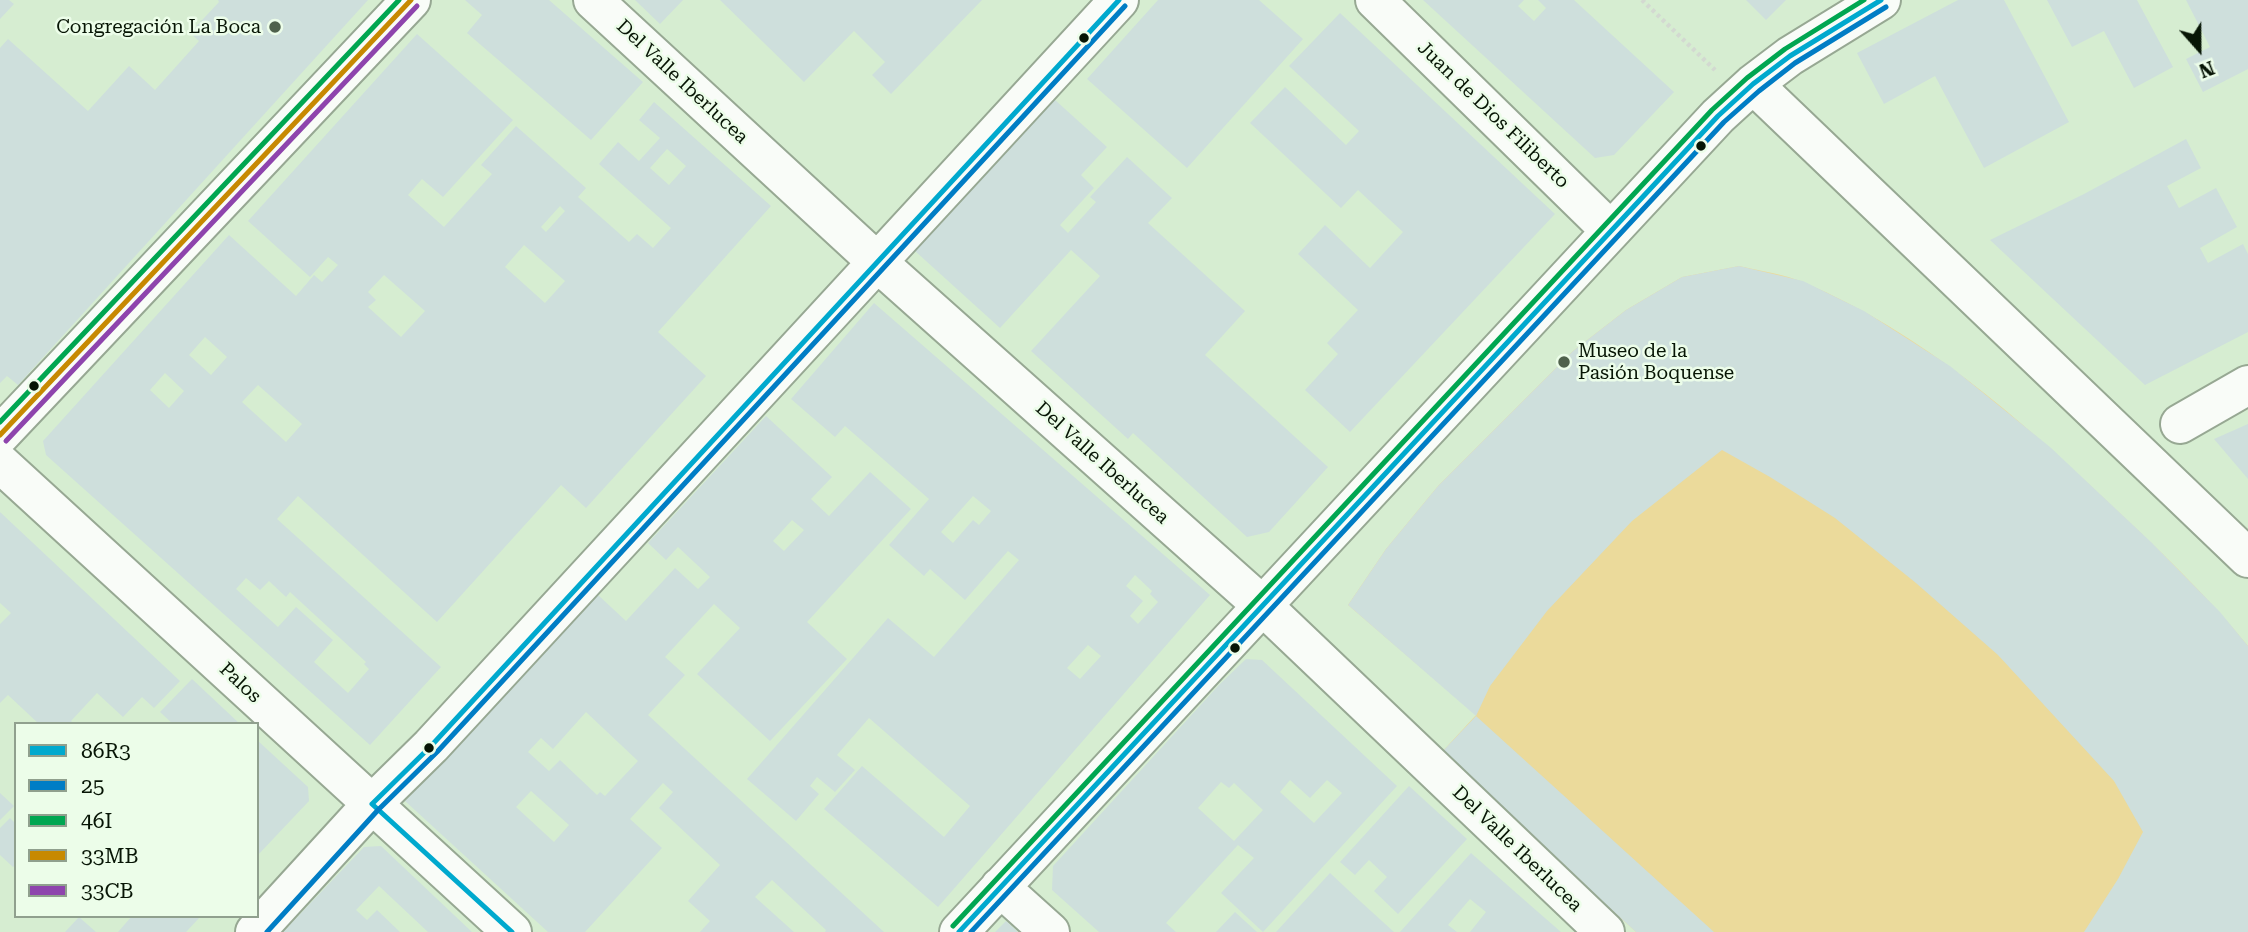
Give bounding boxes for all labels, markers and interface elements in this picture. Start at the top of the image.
north arrow [2164,14,2234,84]
street label: Del Valle Iberlucea [611,15,753,149]
place label: Congregación La Boca [56,16,261,38]
marker: Congregación La Boca [267,19,283,35]
unlabelled marker [1077,31,1091,45]
street label: Juan de Dios Filiberto [1412,37,1574,193]
text: N [2196,56,2218,82]
unlabelled marker [1694,139,1708,153]
place label: Museo de la Pasión Boquense [1578,340,1734,384]
marker: Museo de la Pasión Boquense [1556,354,1572,370]
unlabelled marker [27,379,41,393]
street label: Del Valle Iberlucea [1031,397,1173,529]
unlabelled marker [1228,641,1242,655]
street label: Palos [214,658,266,708]
legend [14,722,259,918]
text: 86R3 [81,739,131,763]
unlabelled marker [422,741,436,755]
text: 25 [81,774,105,798]
street label: Del Valle Iberlucea [1447,781,1587,917]
text: 46I [81,809,112,833]
text: 33MB [81,844,139,868]
text: 33CB [81,879,134,903]

